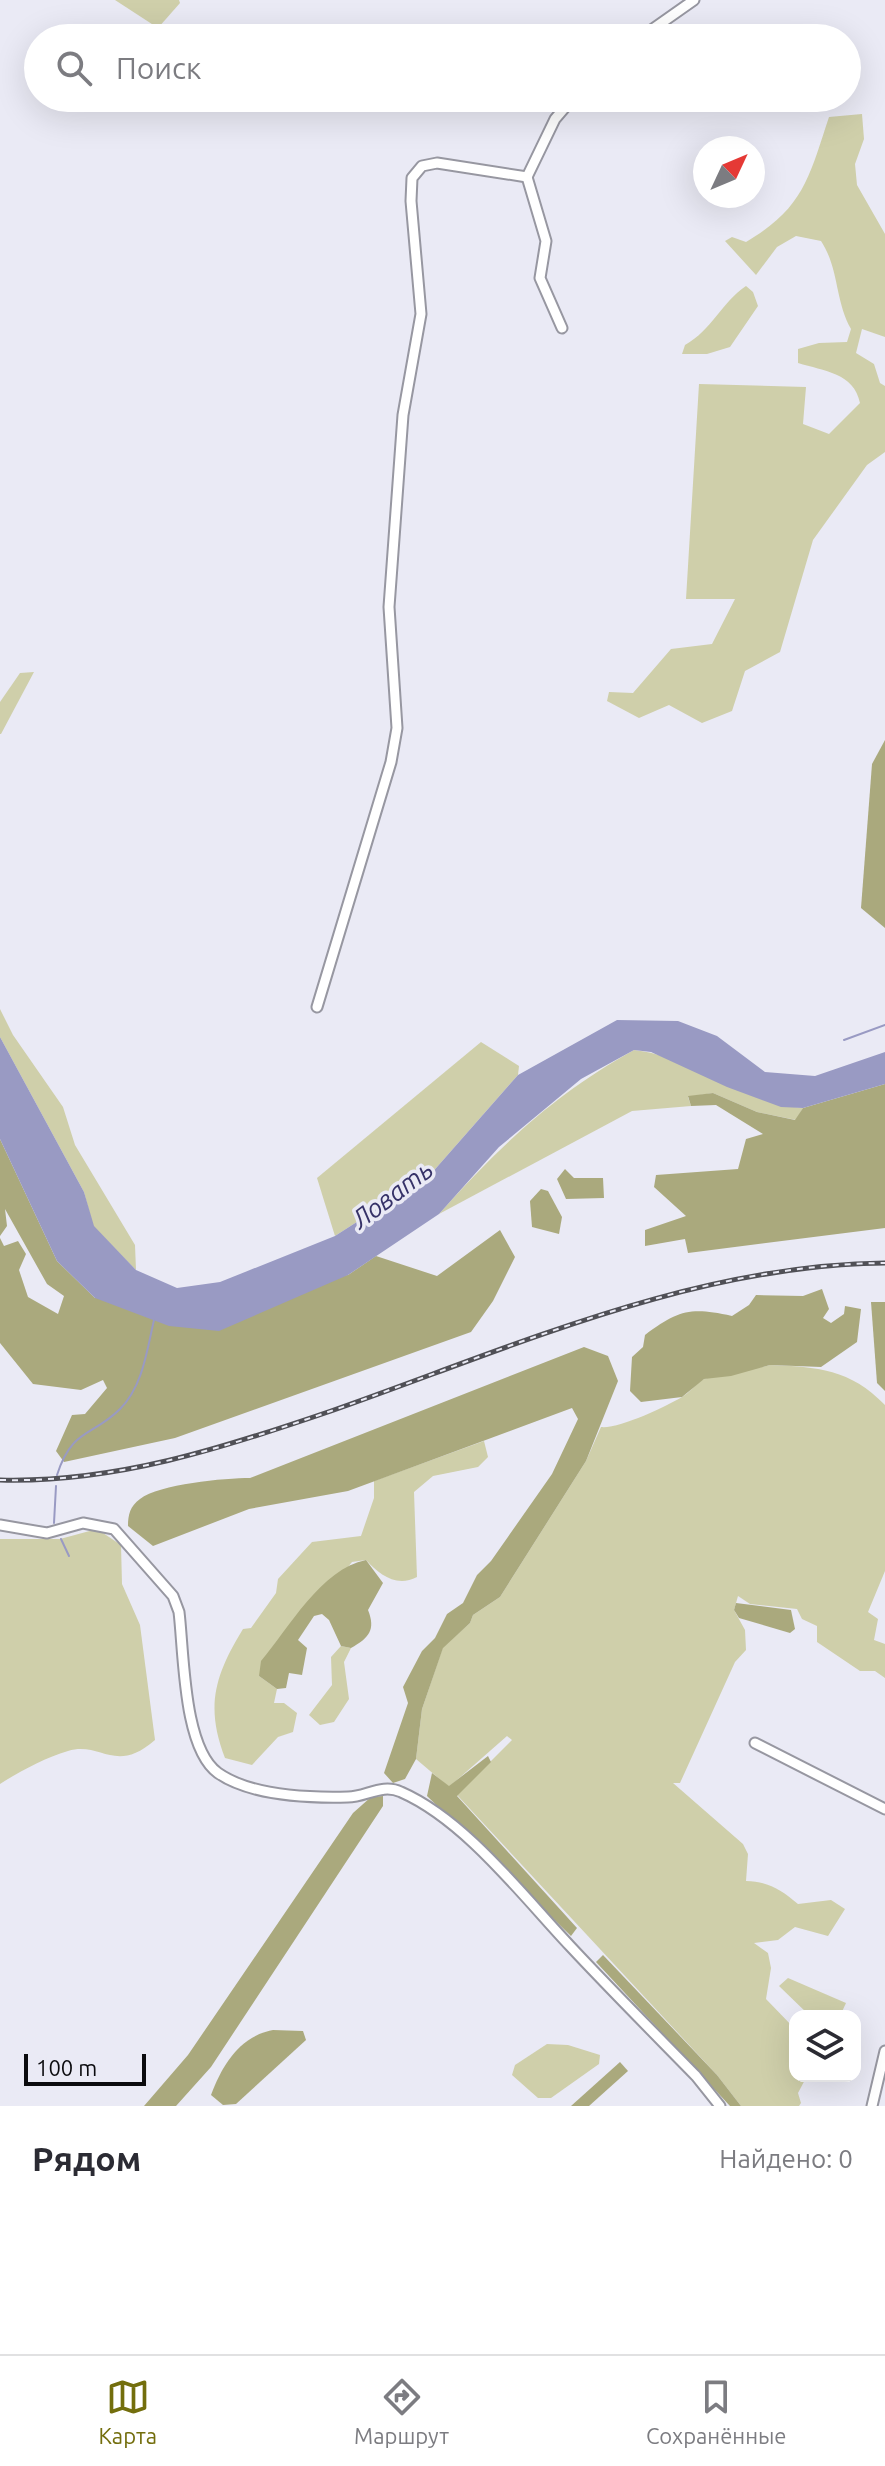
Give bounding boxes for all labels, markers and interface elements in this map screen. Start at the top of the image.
search box [24,24,861,112]
icon: search [52,46,96,90]
text: Поиск [116,51,201,85]
north arrow [693,136,765,208]
water label: Ловать [345,1154,438,1234]
map controls [789,2010,861,2082]
button: layers [789,2010,861,2082]
scale bar [24,2050,146,2086]
text: 100 m [36,2055,97,2080]
text: Рядом [32,2139,141,2177]
text: Найдено: 0 [719,2144,853,2173]
tab: Карта [98,2375,157,2448]
tab: Маршрут [354,2375,449,2448]
tab: Сохранённые [646,2375,787,2448]

